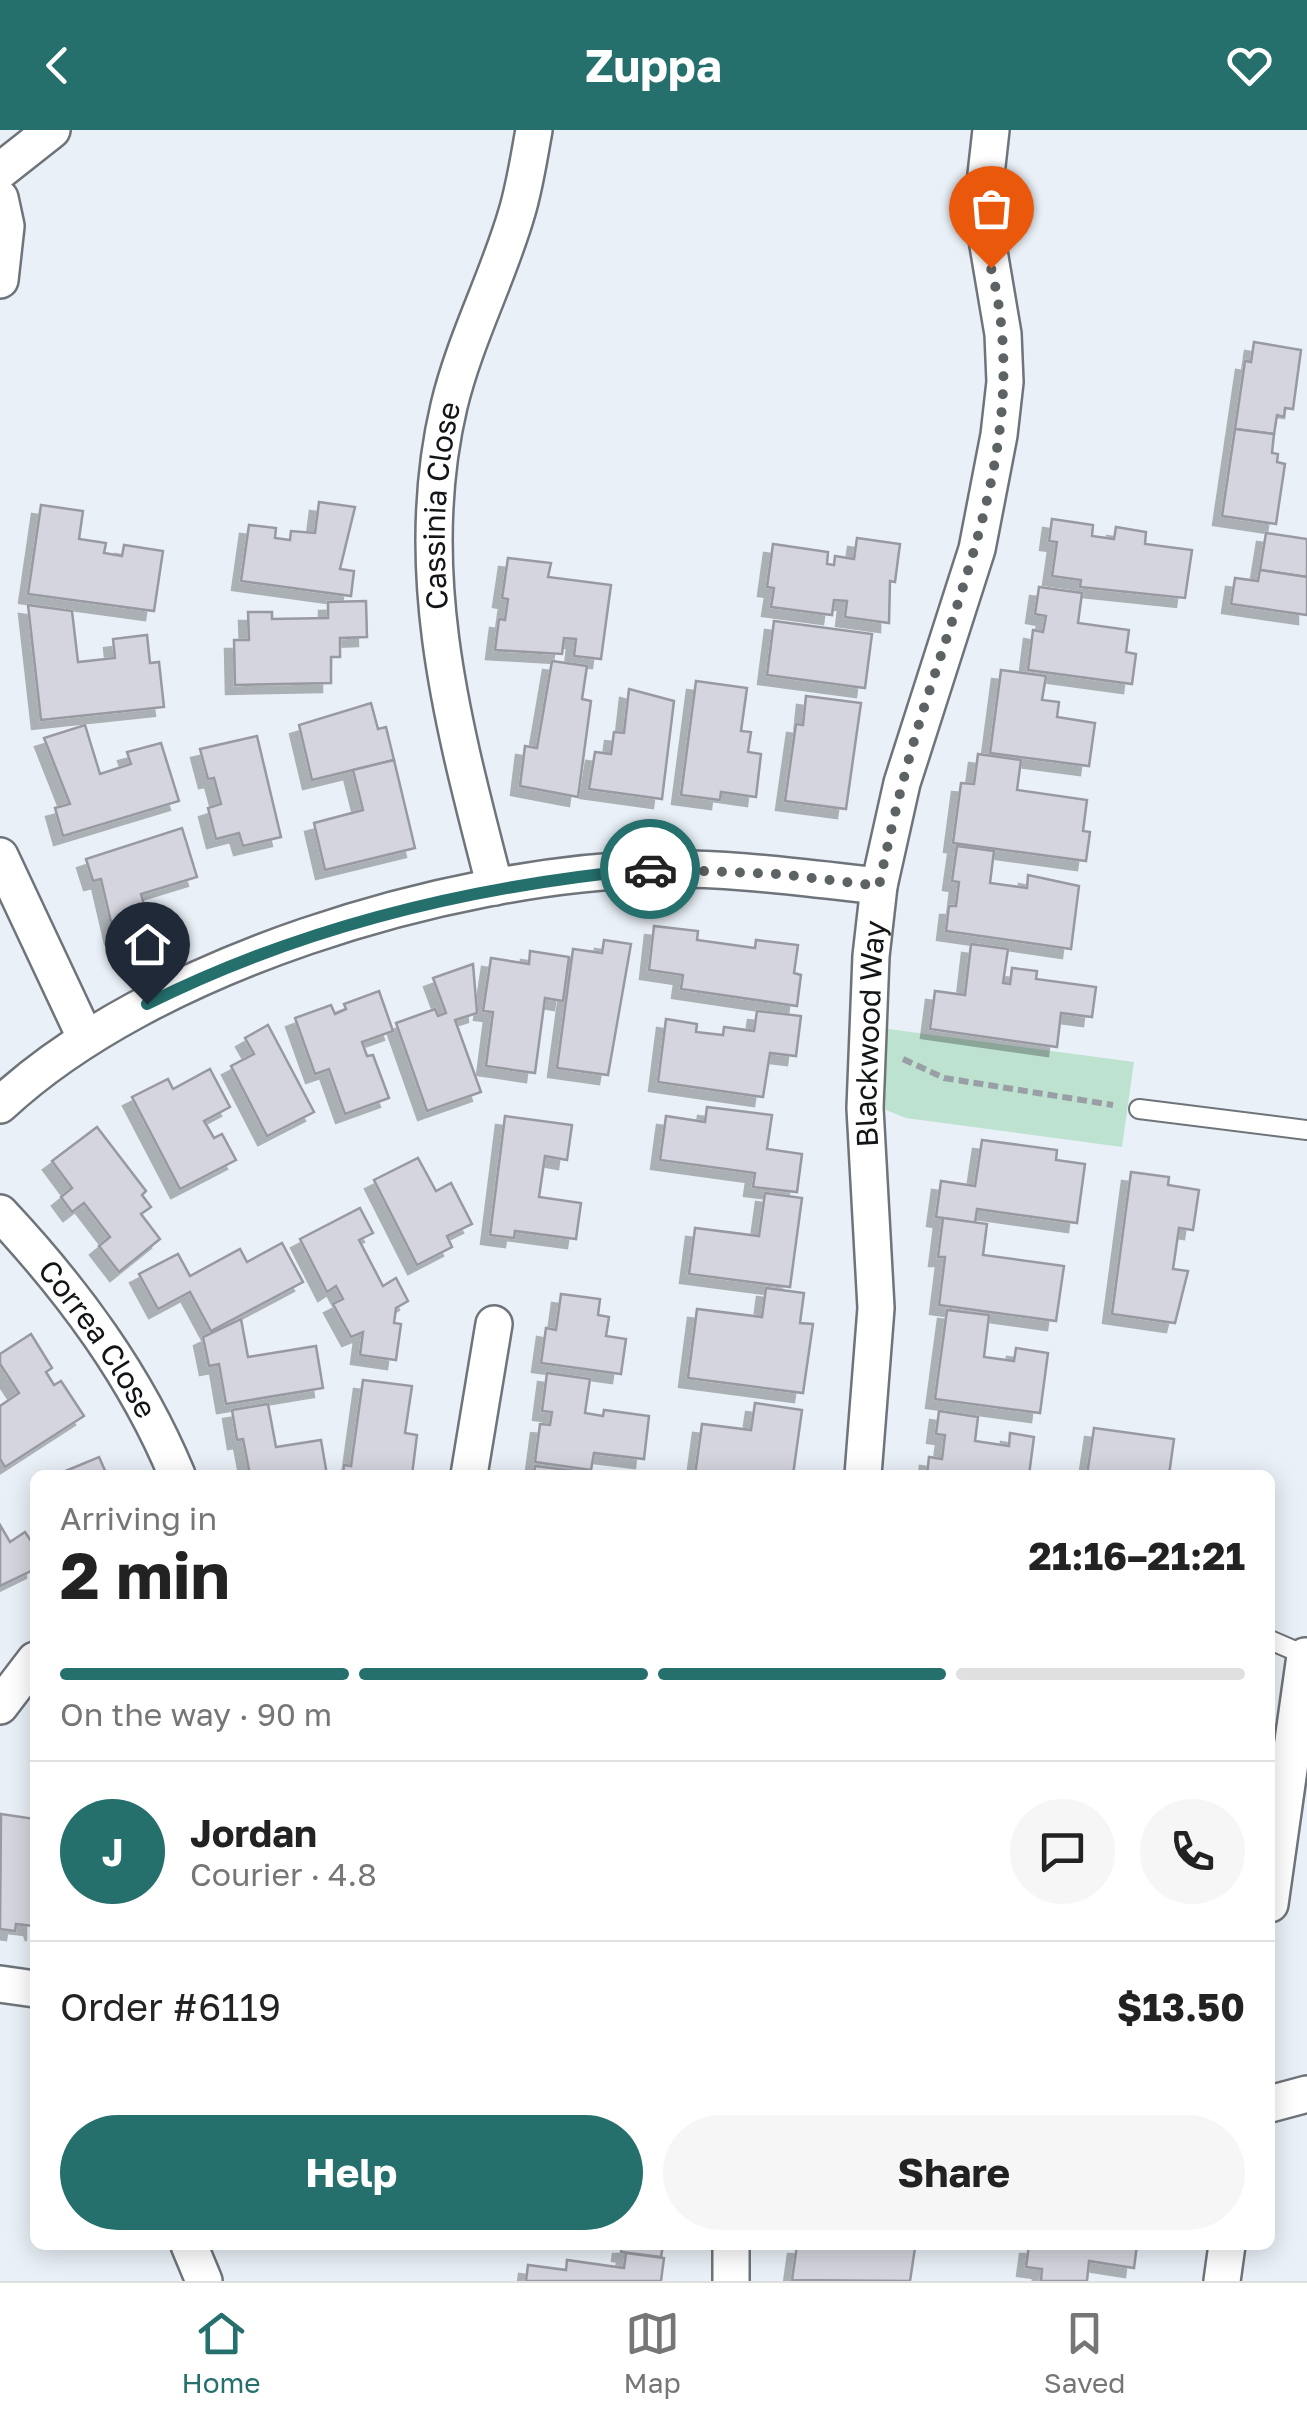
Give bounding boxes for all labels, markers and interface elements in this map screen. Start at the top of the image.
icon: back [30,38,85,93]
text: Zuppa [585,38,722,92]
icon: heart [1222,38,1277,93]
pin [949,166,1034,269]
icon: bag [964,181,1019,236]
street label: Cassinia Close [416,398,467,611]
courier [600,819,700,919]
icon: car [623,842,678,897]
pin [105,902,190,1005]
icon: home [120,917,175,972]
street label: Blackwood Way [847,918,893,1148]
street label: Correa Close [31,1252,165,1424]
text: Arriving in [60,1499,217,1537]
text: 21:16–21:21 [1029,1533,1245,1578]
text: 2 min [60,1535,230,1613]
text: On the way · 90 m [60,1695,332,1733]
button: chat [1010,1799,1115,1904]
button: phone [1140,1799,1245,1904]
text: Jordan [190,1810,317,1855]
text: J [102,1829,123,1874]
text: Courier · 4.8 [190,1855,377,1893]
text: Order #6119 [60,1984,281,2029]
text: $13.50 [1117,1984,1245,2029]
button: Help [60,2115,643,2230]
button: Share [663,2115,1245,2230]
tab: Home [182,2306,261,2399]
tab: Map [624,2306,681,2399]
tab: Saved [1044,2306,1126,2399]

